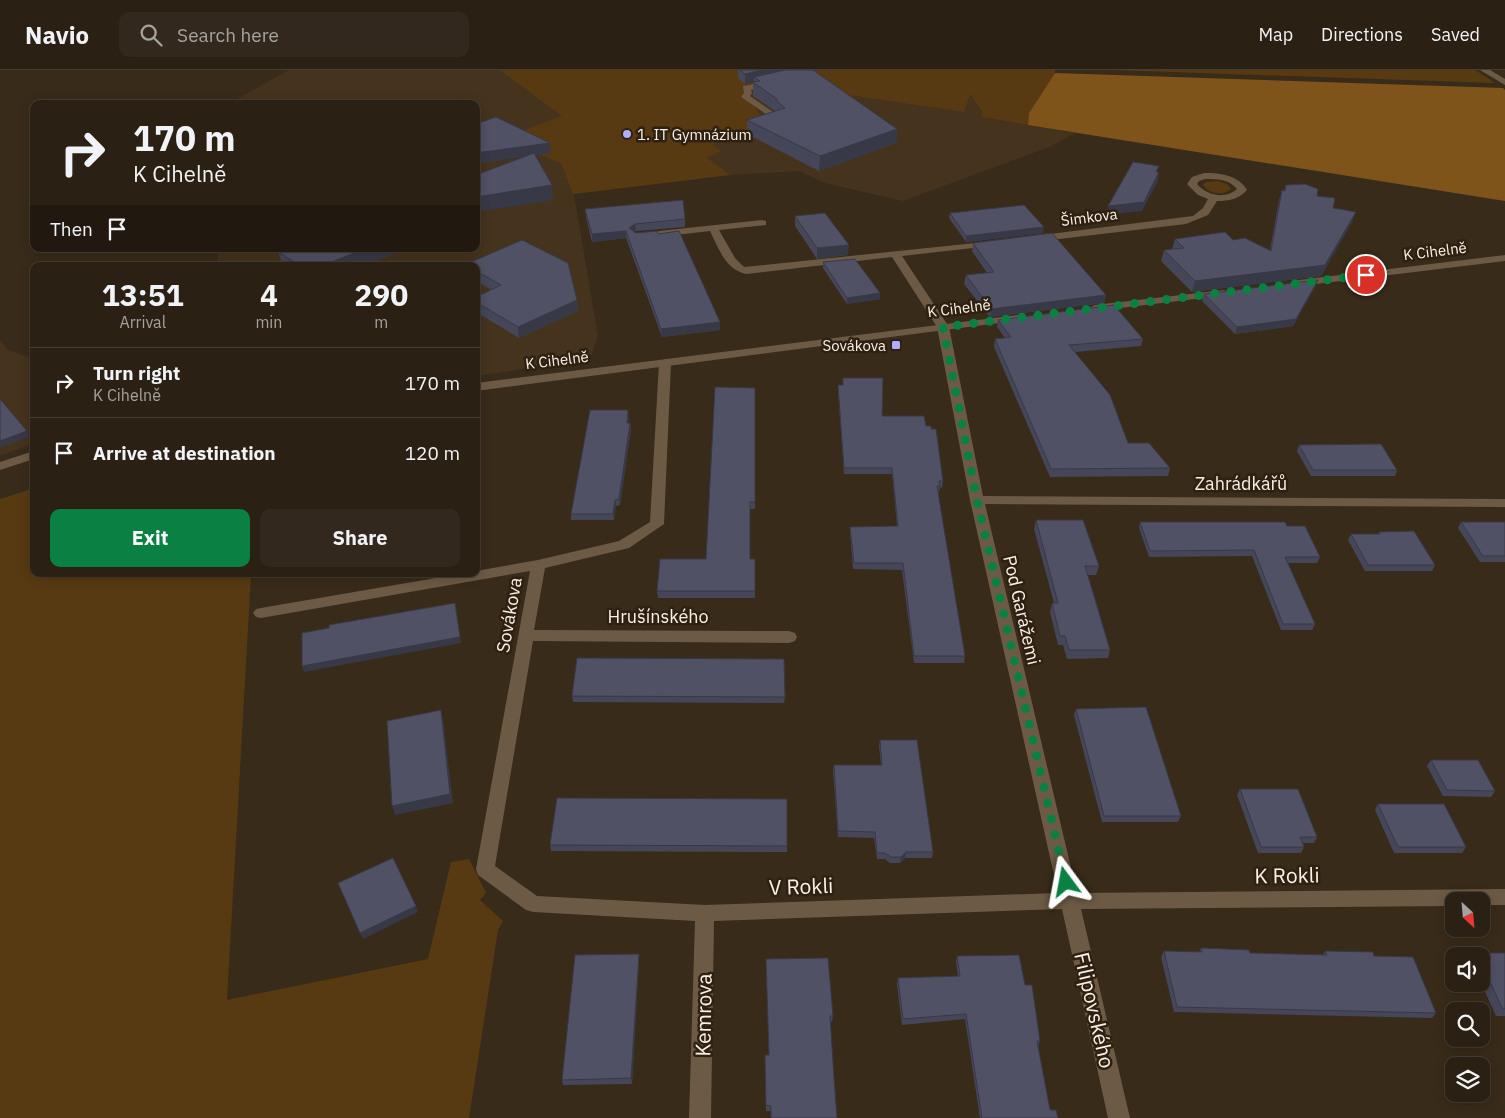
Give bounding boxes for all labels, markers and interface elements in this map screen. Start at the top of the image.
search box [119,12,469,57]
text: Navio [25,19,89,51]
icon: search [137,21,165,49]
text: Search here [177,23,279,47]
text: Map [1258,23,1293,46]
text: Directions [1321,23,1403,46]
text: Saved [1431,23,1480,46]
text: 170 m [133,115,236,161]
icon: right [50,120,115,185]
place label: 1. IT Gymnázium [637,125,752,144]
marker: 1. IT Gymnázium [621,128,633,140]
text: K Cihelně [133,159,226,188]
street label: Šimkova [1060,204,1118,230]
icon: arrive [103,215,131,243]
text: Then [50,217,93,241]
street label: K Cihelně [1402,238,1468,264]
pin [1345,254,1387,296]
icon: arrive [1352,261,1380,289]
text: 13:51 [102,275,184,314]
text: 4 [260,275,278,314]
text: 290 [354,275,408,314]
street label: K Cihelně [926,295,992,321]
text: Arrival [119,312,166,332]
text: min [255,312,282,332]
text: m [374,312,388,332]
place label: Sovákova [823,336,886,355]
marker: Sovákova [890,339,902,351]
street label: K Cihelně [524,347,590,373]
text: Turn right [93,361,180,385]
icon: right [50,369,78,397]
text: 170 m [405,371,460,395]
text: K Cihelně [93,385,161,405]
icon: arrive [50,439,78,467]
text: Arrive at destination [93,441,276,465]
text: 120 m [405,441,460,465]
street label: Zahrádkářů [1195,472,1287,495]
button: Exit [50,509,250,567]
button: Share [260,509,460,567]
street label: Pod Garážemi [998,553,1046,667]
street label: Sovákova [491,575,527,654]
street label: Hrušínského [607,605,709,628]
position arrow [1039,855,1091,907]
street label: K Rokli [1254,860,1320,890]
street label: V Rokli [768,871,834,901]
north arrow [1445,892,1490,938]
map controls [1445,892,1490,1102]
button: sound [1445,947,1490,992]
street label: Filipovského [1068,949,1122,1071]
street label: Kemrova [688,973,718,1057]
button: search [1445,1002,1490,1047]
button: layers [1445,1057,1490,1102]

